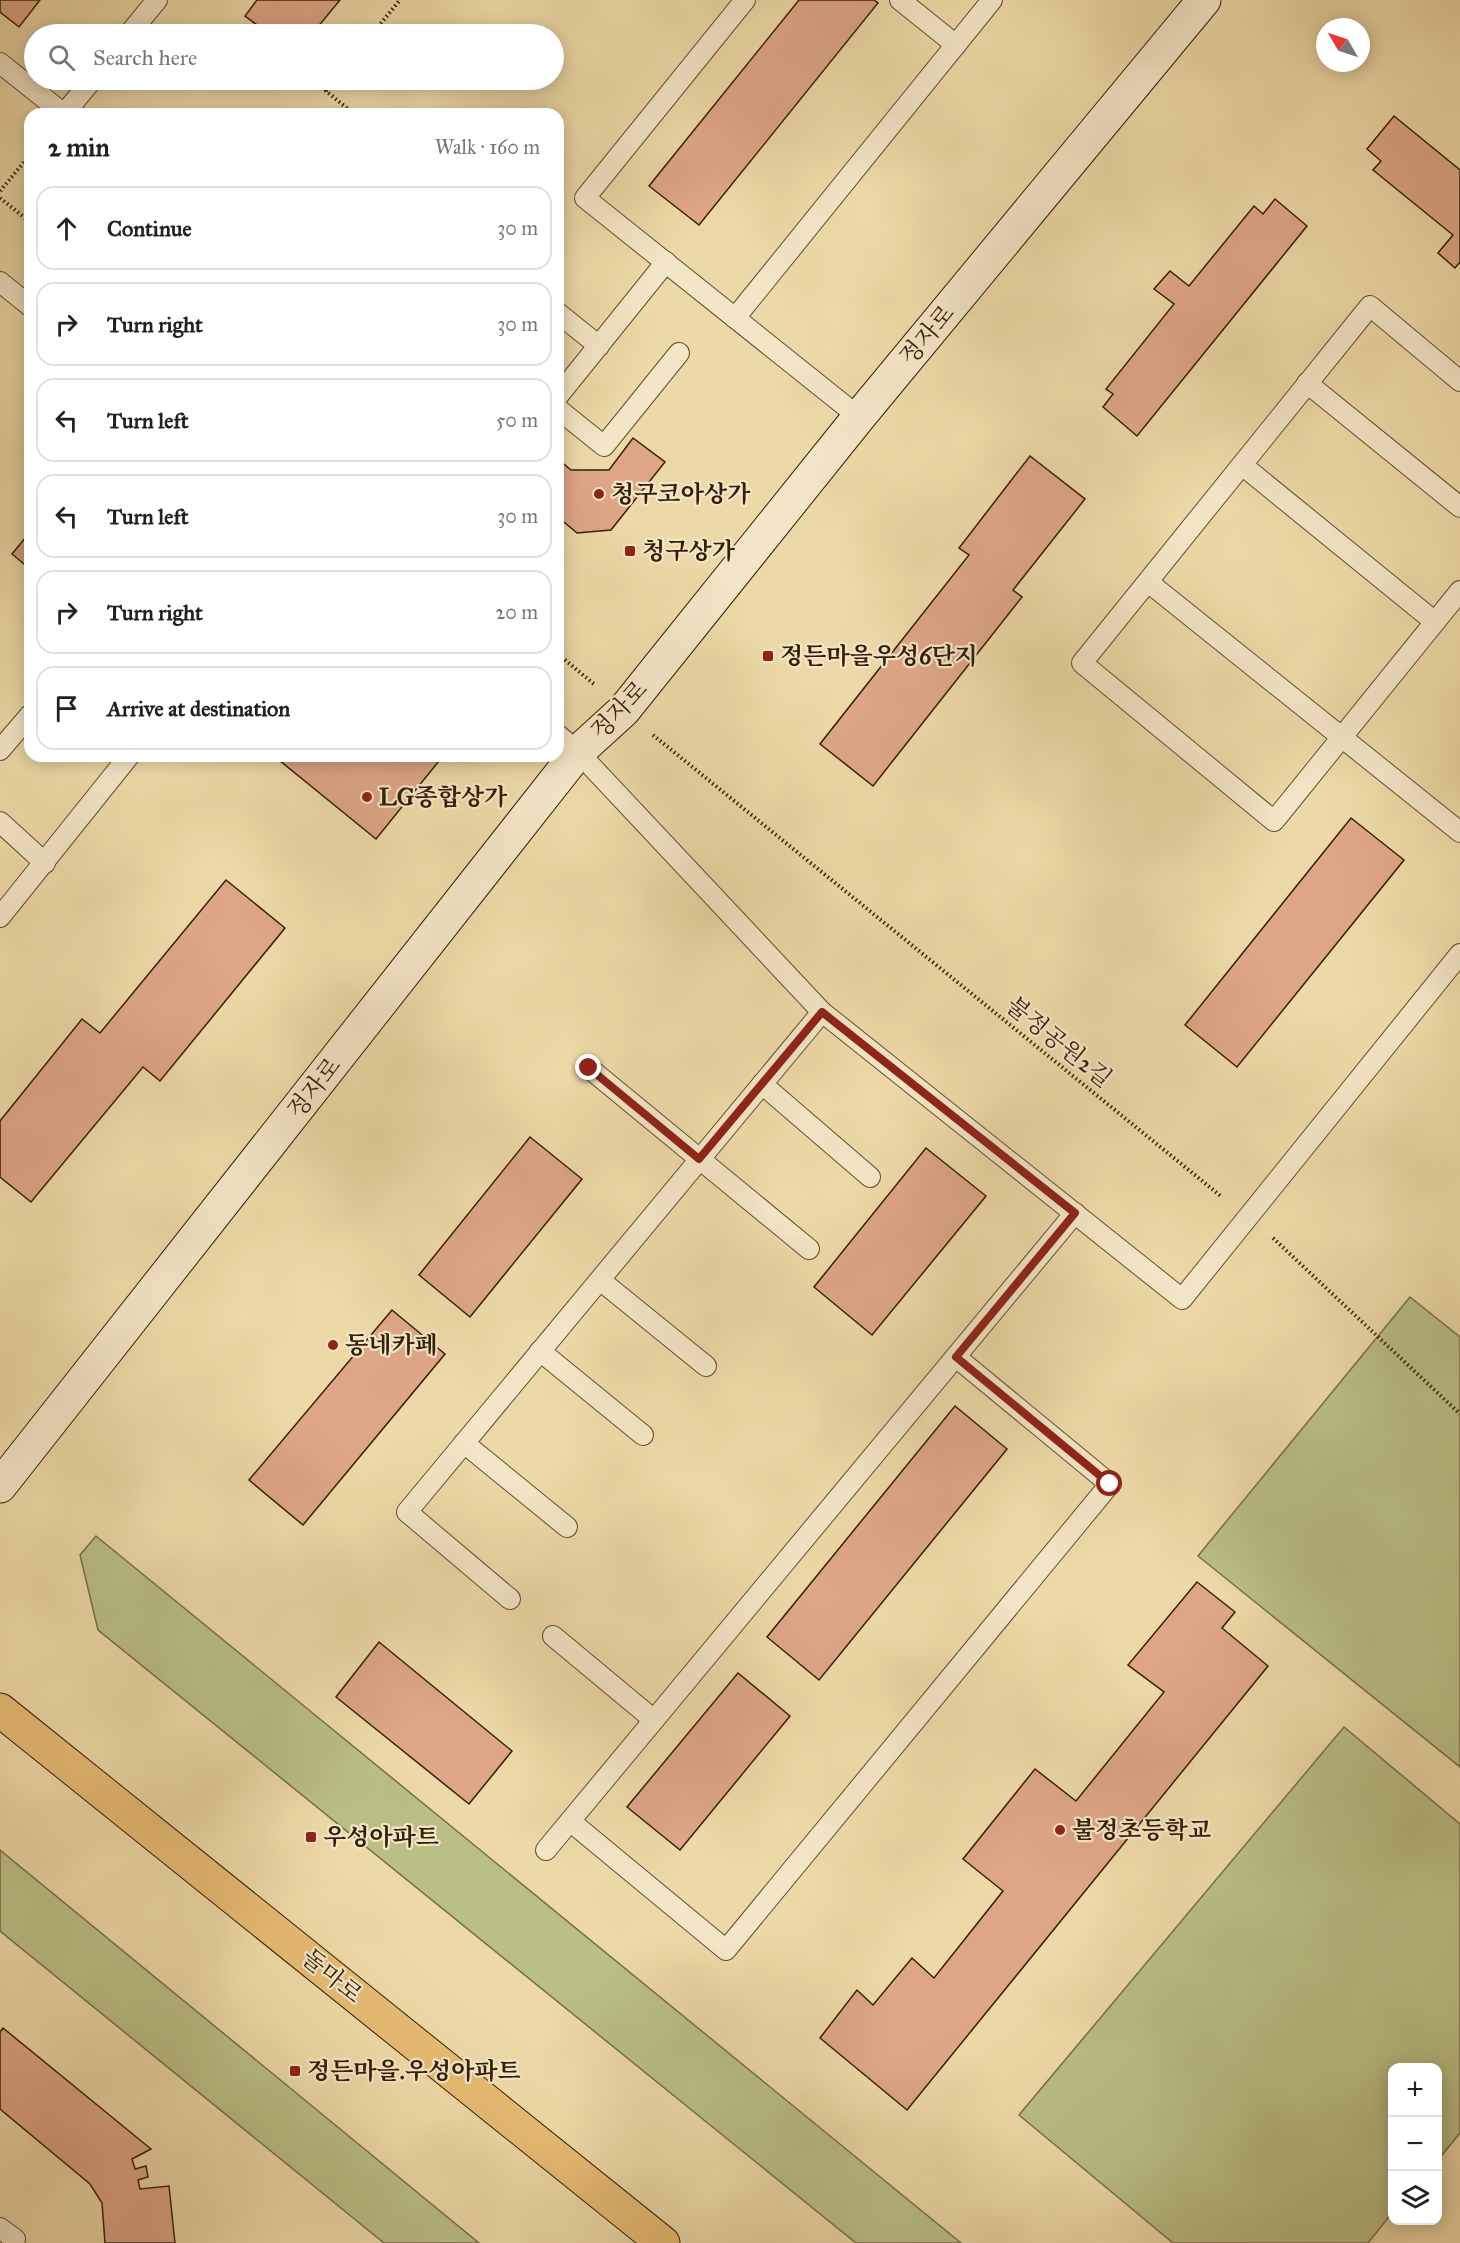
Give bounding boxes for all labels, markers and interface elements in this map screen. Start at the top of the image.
north arrow [1316,18,1370,72]
search box [24,24,564,90]
icon: search [45,41,78,74]
text: Search here [93,44,197,71]
text: 2 min [48,131,109,163]
text: Walk · 160 m [435,135,540,159]
icon: ahead [50,212,83,245]
text: Continue [107,215,192,242]
text: 30 m [497,216,538,240]
street label: 정자로 [893,299,961,371]
icon: right [50,308,83,341]
text: Turn right [107,311,203,338]
text: 30 m [497,312,538,336]
icon: left [50,404,83,437]
text: Turn left [107,407,189,434]
text: 50 m [496,408,538,432]
place label: 청구코아상가 [611,479,751,509]
marker: 청구코아상가 [592,487,606,501]
icon: left [50,500,83,533]
text: Turn left [107,503,189,530]
text: 30 m [497,504,538,528]
place label: 청구상가 [642,536,736,566]
marker: 청구상가 [623,544,637,558]
icon: right [50,596,83,629]
text: Turn right [107,599,203,626]
text: 20 m [495,600,538,624]
place label: 정든마을우성6단지 [780,641,978,671]
marker: 정든마을우성6단지 [761,649,775,663]
street label: 정자로 [584,674,654,746]
icon: arrive [50,692,83,725]
text: Arrive at destination [107,695,290,722]
place label: LG종합상가 [379,782,508,812]
marker: LG종합상가 [360,790,374,804]
street label: 불정공원2길 [1000,990,1118,1094]
street label: 정자로 [281,1051,347,1125]
route end [575,1054,601,1080]
place label: 동네카페 [345,1330,438,1360]
marker: 동네카페 [326,1338,340,1352]
route start [1096,1470,1122,1496]
place label: 불정초등학교 [1072,1815,1211,1845]
place label: 우성아파트 [323,1822,439,1852]
marker: 불정초등학교 [1053,1823,1067,1837]
marker: 우성아파트 [304,1830,318,1844]
street label: 돌마로 [296,1942,368,2010]
place label: 정든마을.우성아파트 [307,2056,521,2086]
map controls [1388,2063,1442,2225]
button: + [1388,2063,1442,2117]
marker: 정든마을.우성아파트 [288,2064,302,2078]
button: − [1388,2117,1442,2171]
button: layers [1388,2171,1442,2225]

